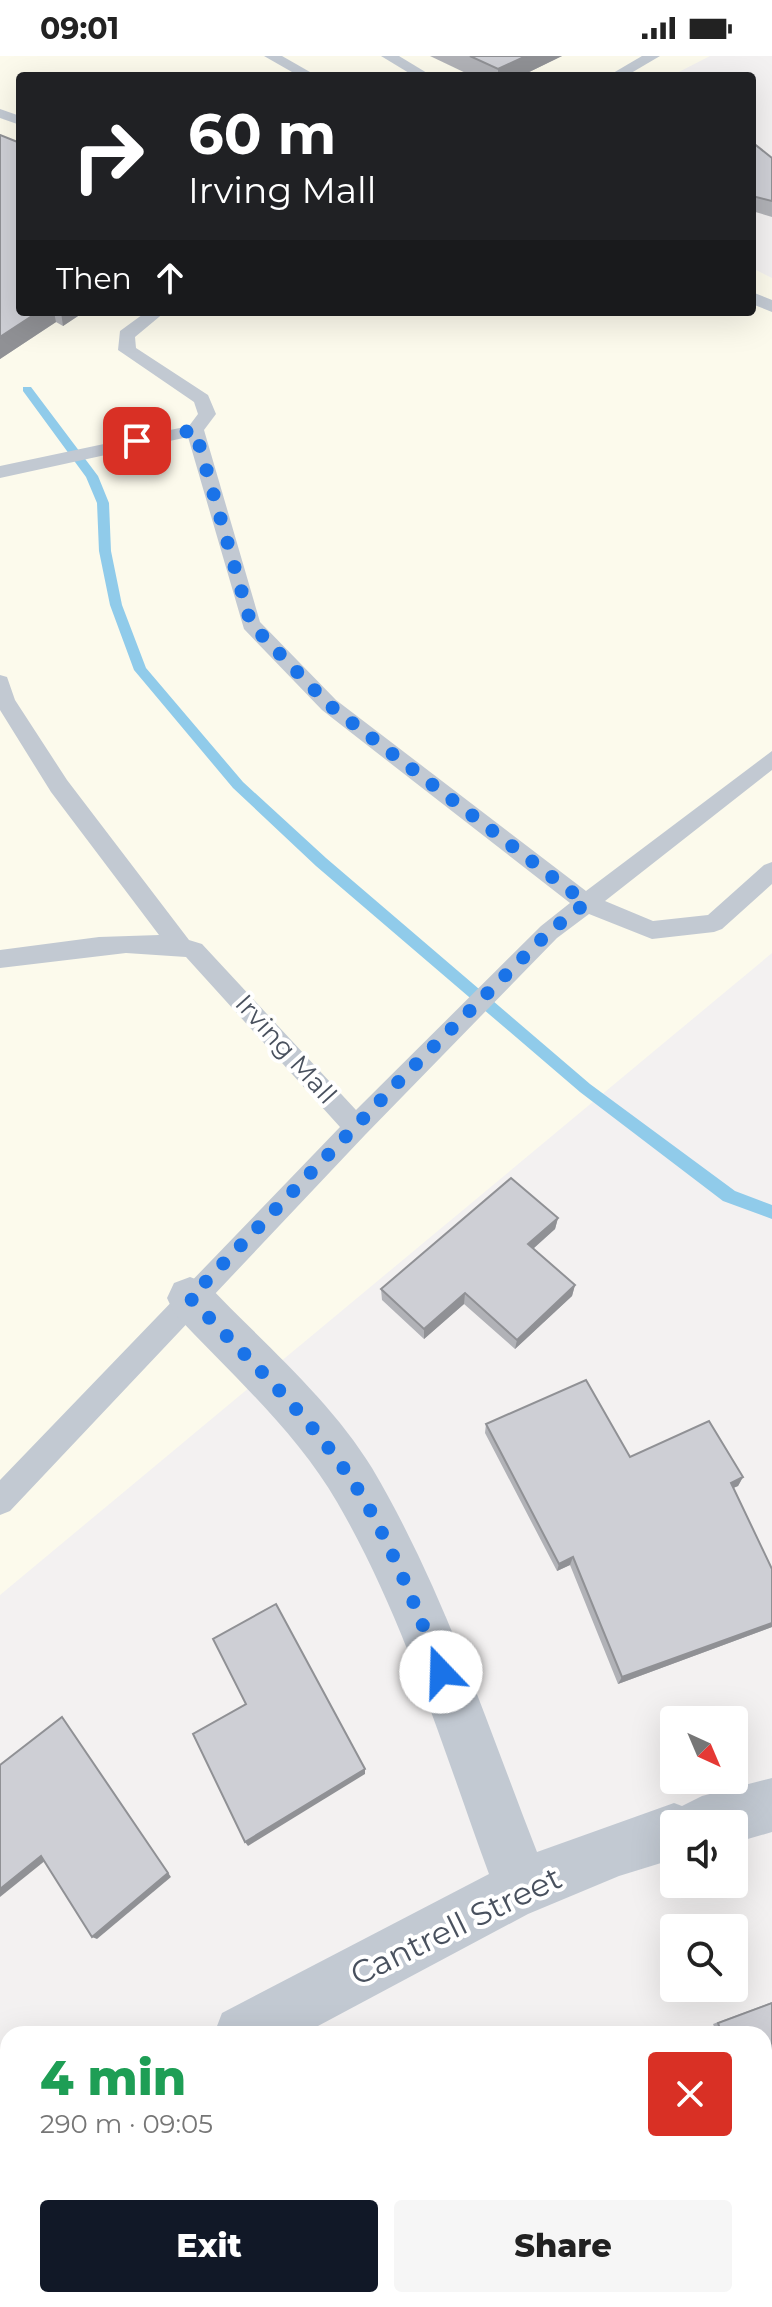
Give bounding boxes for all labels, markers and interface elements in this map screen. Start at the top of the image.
text: 09:01 [40,10,119,47]
text: 60 m [188,100,336,168]
icon: right [56,104,160,208]
text: Irving Mall [188,168,376,212]
icon: ahead [148,256,192,300]
text: Then [56,260,132,297]
pin [103,407,171,475]
icon: arrive [115,419,159,463]
street label: Irving Mall [229,988,343,1110]
position arrow [399,1630,483,1714]
north arrow [660,1706,748,1794]
map controls [660,1706,748,2002]
button: sound [660,1810,748,1898]
street label: Cantrell Street [344,1858,568,1994]
button: search [660,1914,748,2002]
text: 4 min [40,2049,186,2107]
button: close [648,2052,732,2136]
text: 290 m · 09:05 [40,2108,213,2140]
button: Exit [40,2200,378,2292]
button: Share [394,2200,732,2292]

